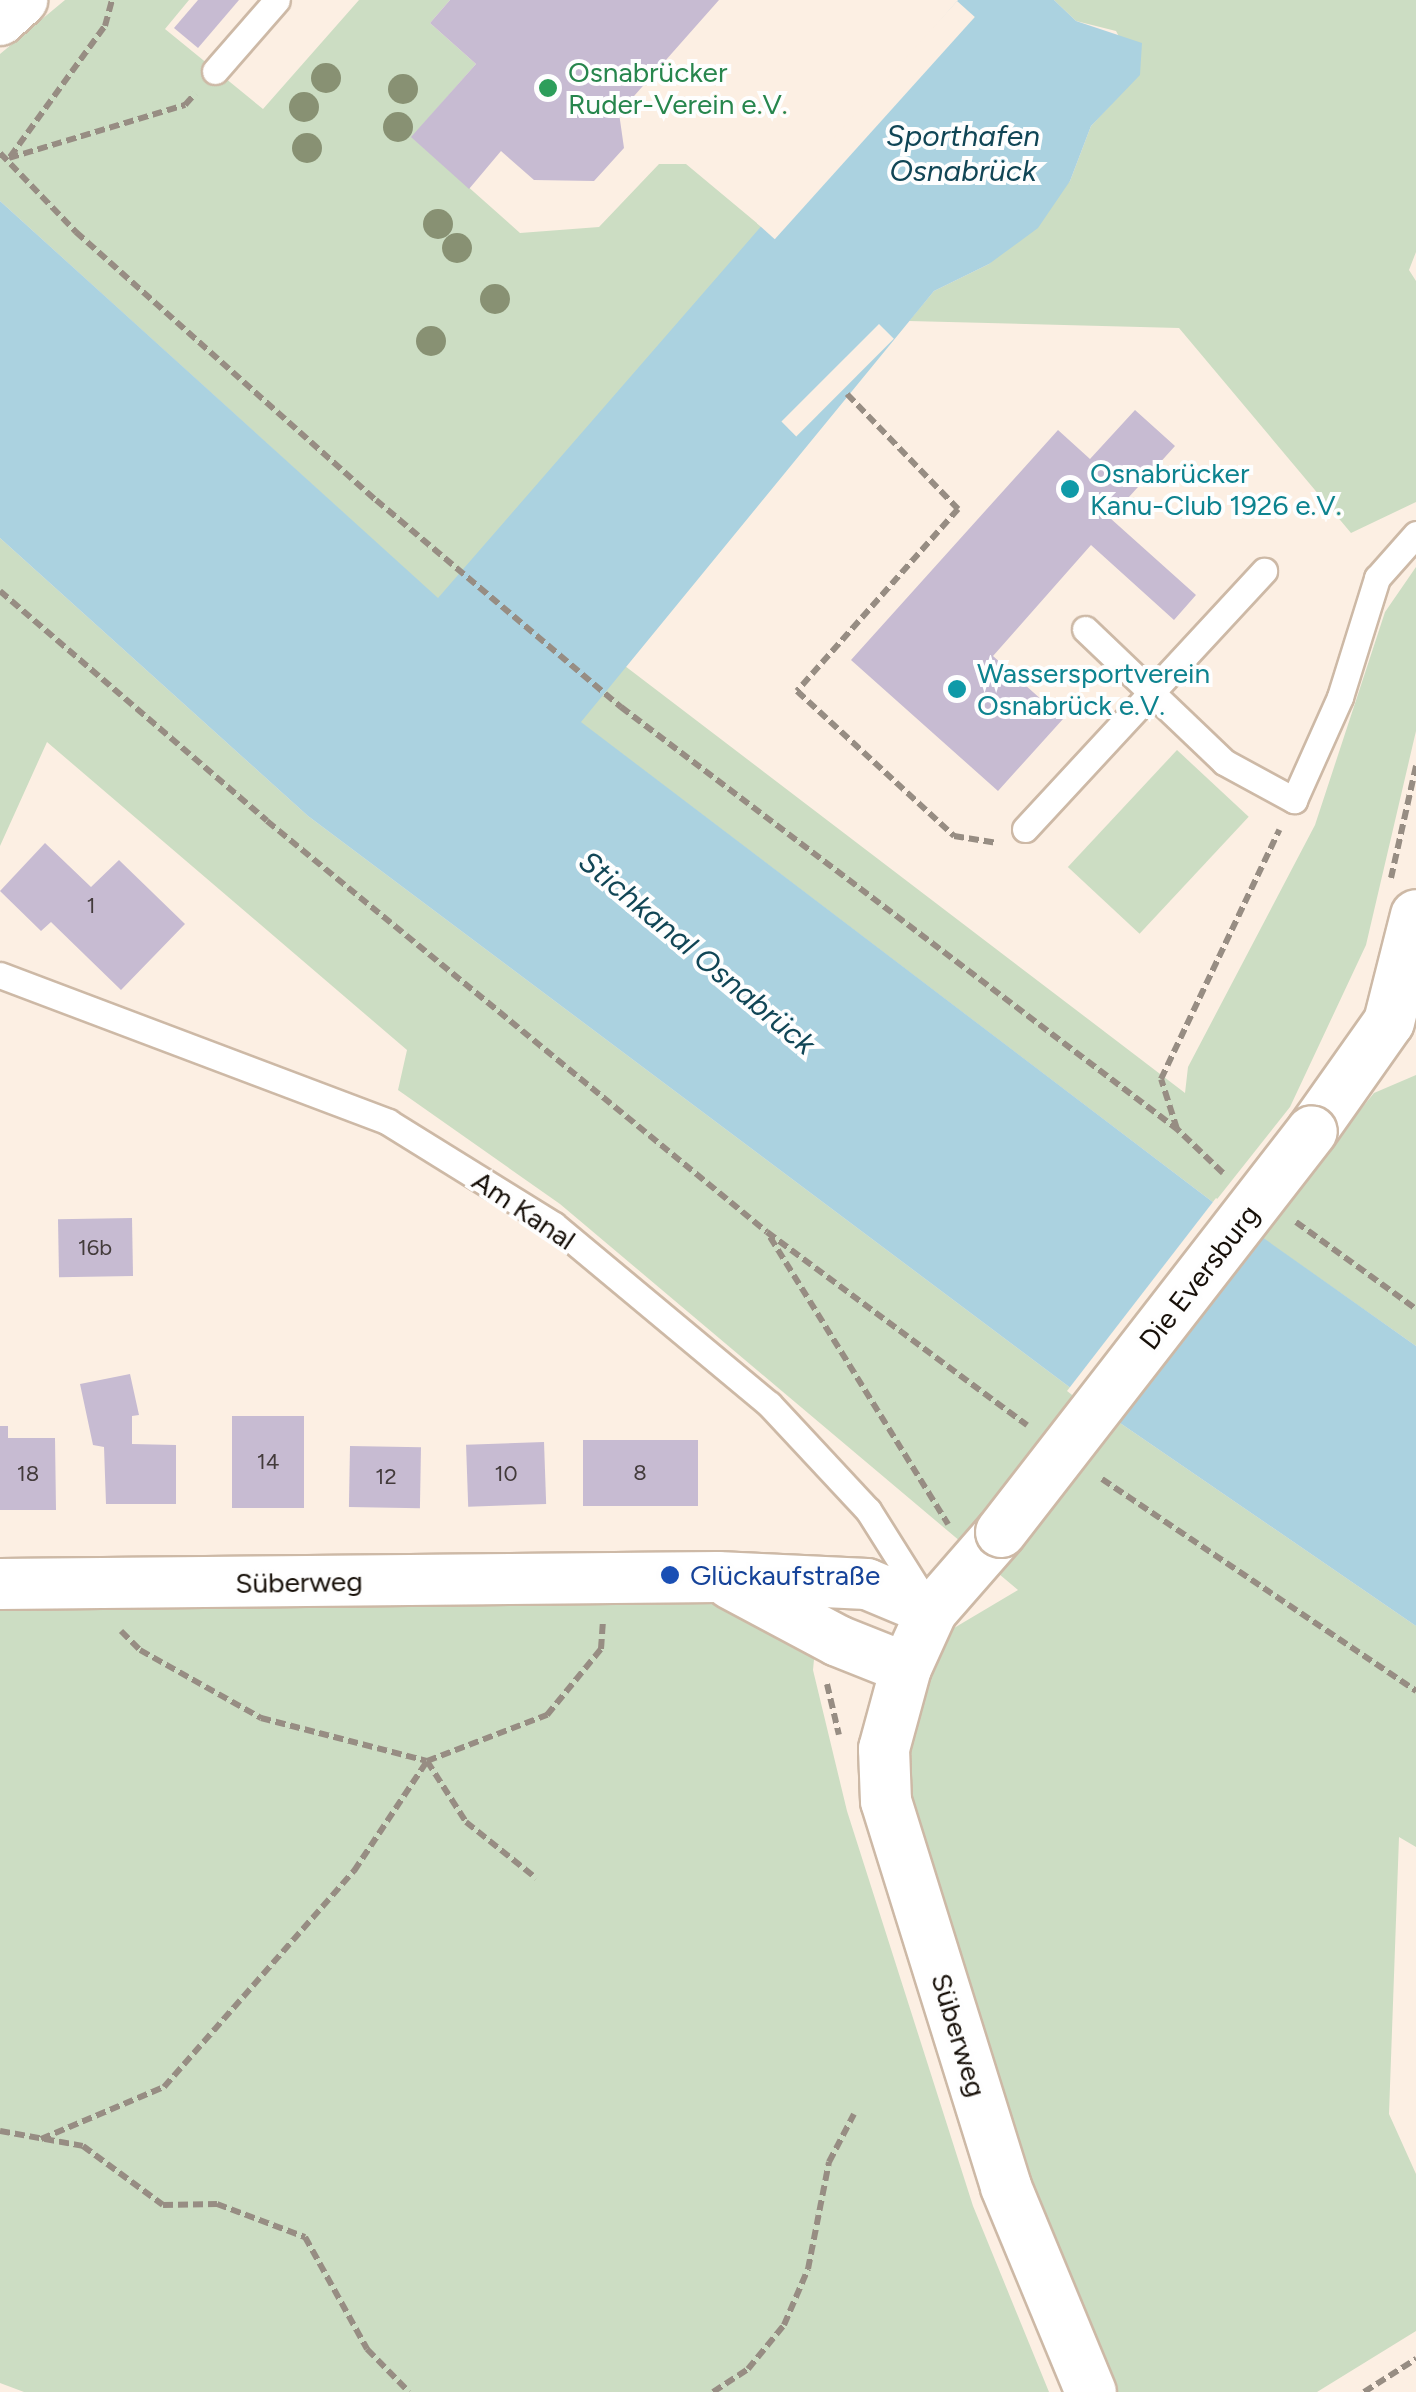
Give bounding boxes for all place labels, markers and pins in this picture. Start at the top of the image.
place label: Osnabrücker Ruder-Verein e.V. [568,55,788,121]
marker: Osnabrücker Ruder-Verein e.V. [537,77,559,99]
place label: Osnabrücker Kanu-Club 1926 e.V. [1090,456,1342,522]
marker: Osnabrücker Kanu-Club 1926 e.V. [1059,478,1081,500]
place label: Wassersportverein Osnabrück e.V. [977,656,1210,722]
marker: Wassersportverein Osnabrück e.V. [946,678,968,700]
place label: Glückaufstraße [690,1558,880,1592]
marker: Glückaufstraße [659,1564,681,1586]

